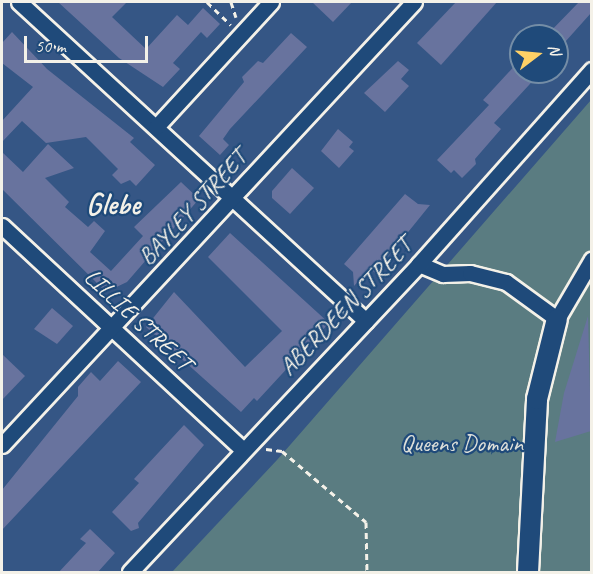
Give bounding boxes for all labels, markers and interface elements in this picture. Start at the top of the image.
scale bar [27,24,152,62]
north arrow [509,24,569,84]
text: 50 m [35,35,66,57]
text: N [543,42,565,57]
street label: BAYLEY STREET [133,145,253,271]
district label: Glebe [86,186,140,222]
street label: ABERDEEN STREET [274,233,418,381]
street label: LILLIE STREET [78,263,198,377]
park label: Queens Domain [401,430,523,458]

